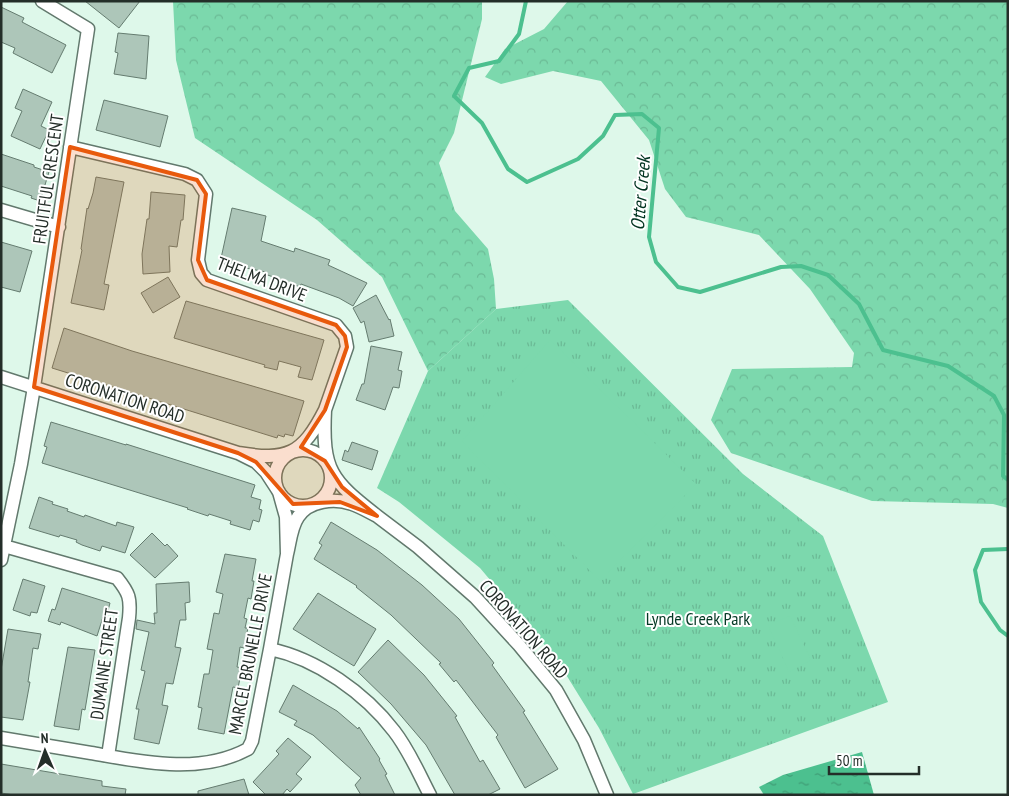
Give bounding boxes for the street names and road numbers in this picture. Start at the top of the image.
street label: FRUITFUL CRESCENT [27,112,69,246]
street label: THELMA DRIVE [214,251,310,307]
street label: CORONATION ROAD [62,368,188,428]
street label: MARCEL BRUNELLE DRIVE [223,572,277,736]
street label: CORONATION ROAD [475,575,573,683]
street label: DUMAINE STREET [85,607,123,721]

